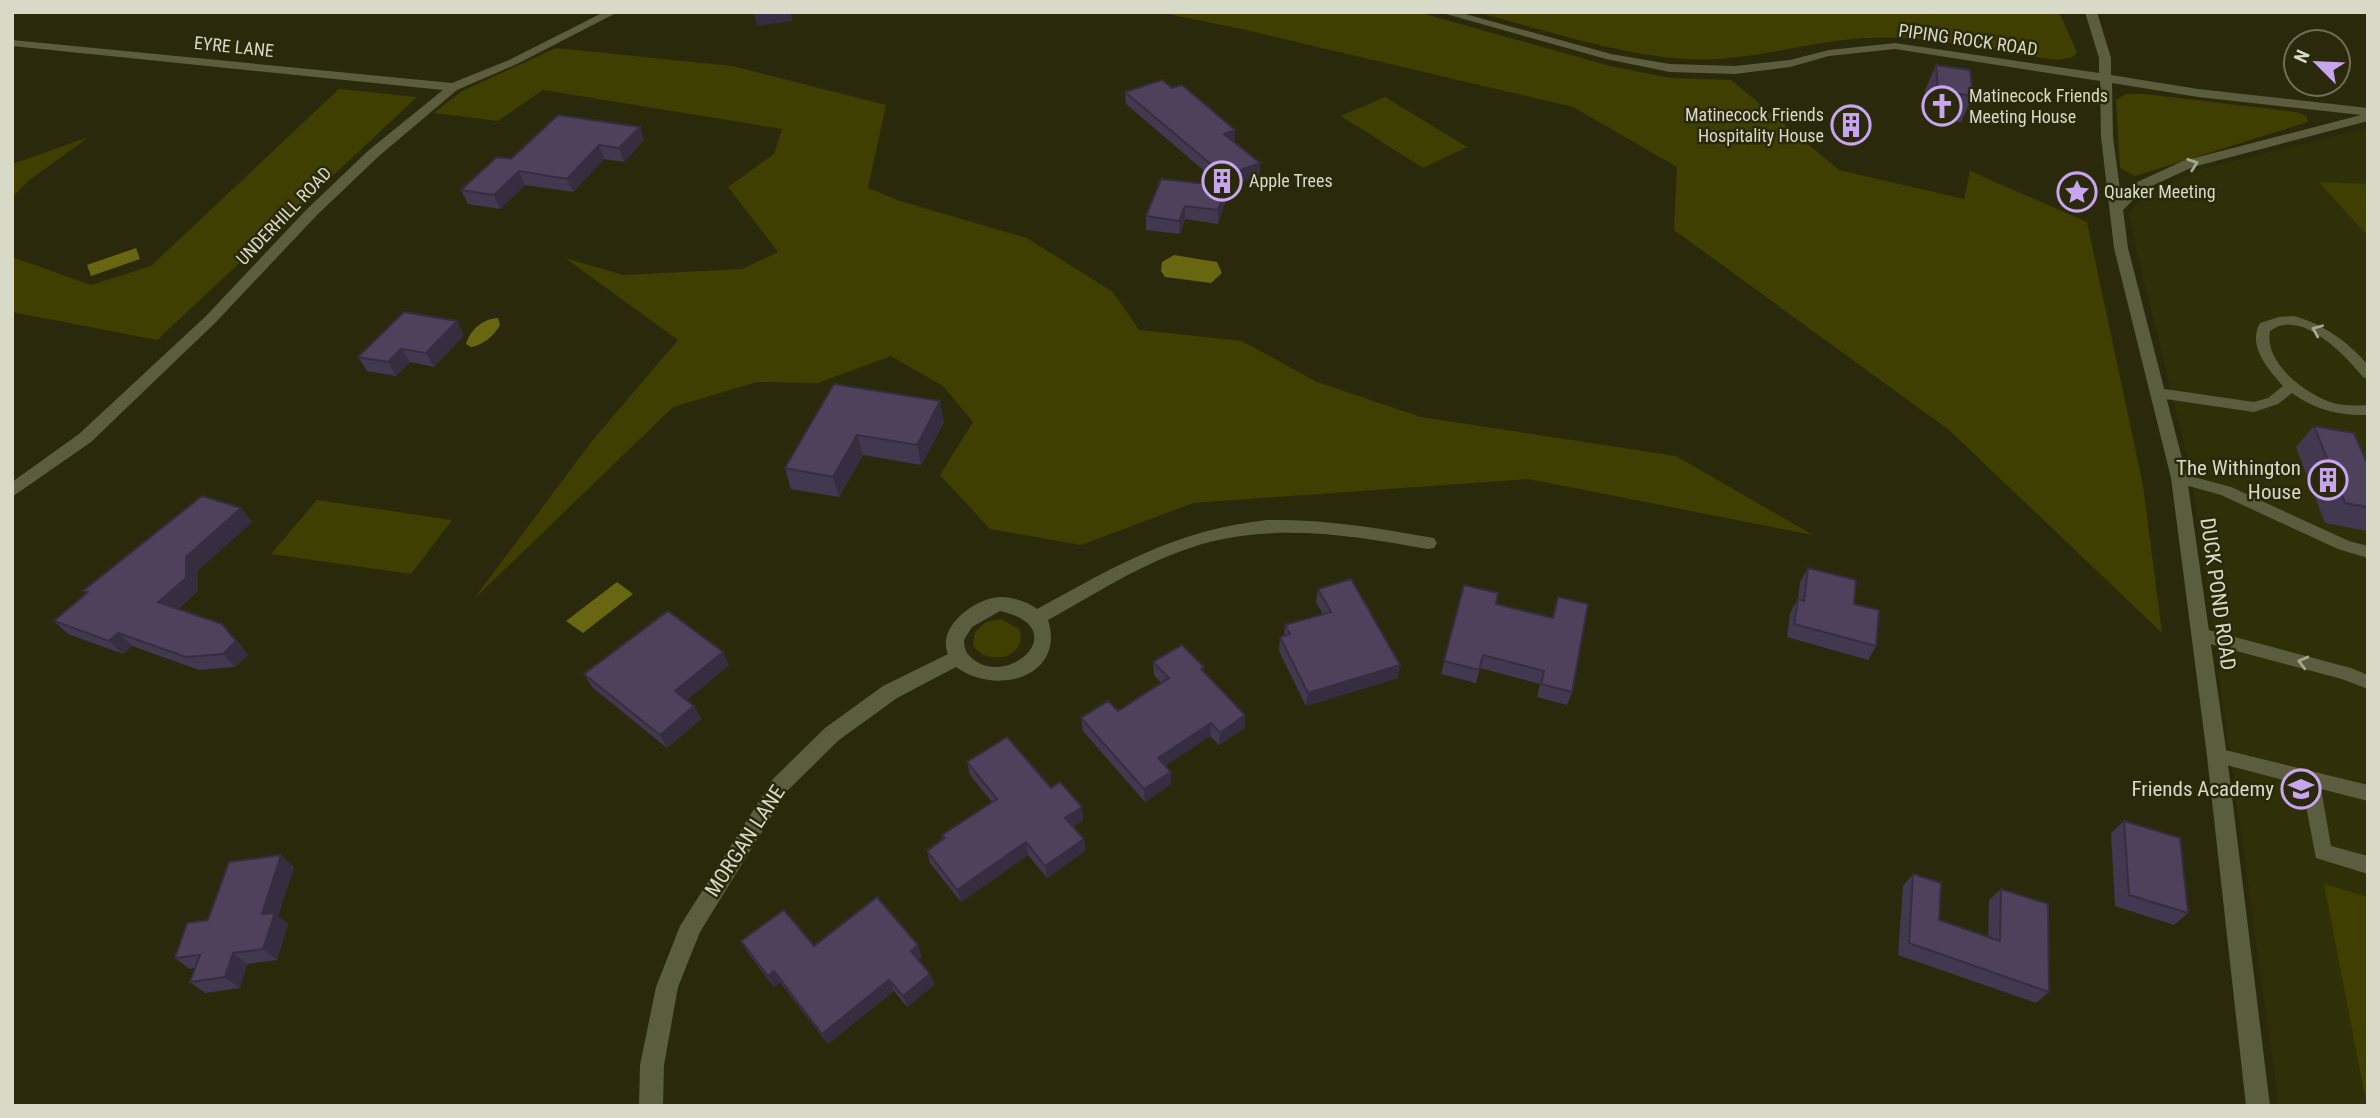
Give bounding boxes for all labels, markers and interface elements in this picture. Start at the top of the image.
street label: PIPING ROCK ROAD [1897,19,2039,60]
north arrow [2282,28,2352,98]
street label: EYRE LANE [193,32,275,61]
text: N [2289,46,2315,66]
church icon: Matinecock Friends Meeting House [1921,85,1963,127]
place label: Matinecock Friends Meeting House [1969,85,2108,127]
place label: Matinecock Friends Hospitality House [1685,104,1824,146]
building icon: Matinecock Friends Hospitality House [1830,104,1872,146]
one-way arrow [2186,158,2198,172]
building icon: Apple Trees [1201,160,1243,202]
street label: UNDERHILL ROAD [232,162,336,269]
place label: Apple Trees [1249,170,1333,191]
place icon: Quaker Meeting [2056,171,2098,213]
place label: Quaker Meeting [2104,181,2216,202]
one-way arrow [2312,324,2325,338]
place label: The Withington House [2176,456,2301,504]
building icon: The Withington House [2307,459,2349,501]
street label: DUCK POND ROAD [2195,516,2241,672]
one-way arrow [2297,656,2309,670]
school or university icon: Friends Academy [2280,768,2322,810]
place label: Friends Academy [2131,777,2274,801]
street label: MORGAN LANE [700,781,790,901]

